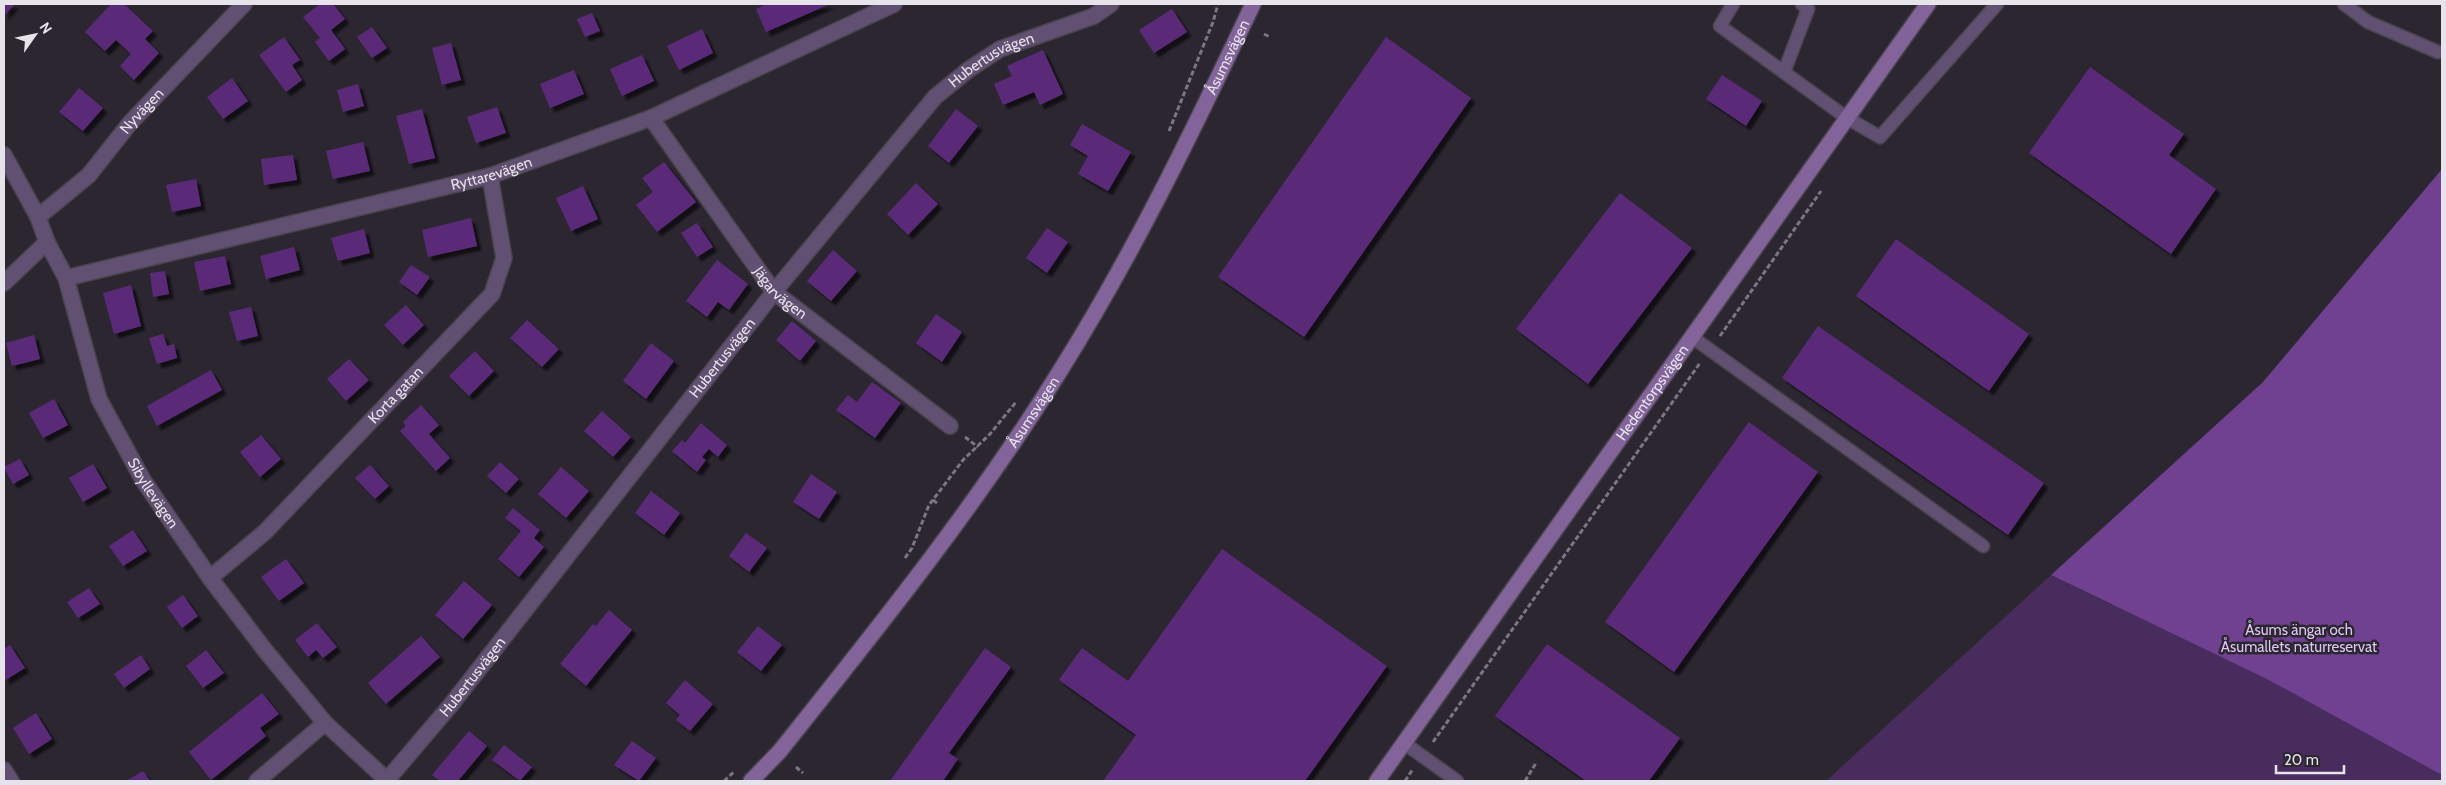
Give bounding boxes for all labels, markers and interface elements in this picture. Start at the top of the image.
north arrow [10,10,60,60]
street label: Åsumsvägen [1201,17,1253,98]
text: N [36,19,56,37]
street label: Hubertusvägen [945,29,1036,91]
street label: Nyvägen [116,84,167,137]
street label: Ryttarevägen [449,153,534,194]
street label: Jägarvägen [749,262,811,323]
street label: Hubertusvägen [686,315,759,402]
street label: Hedentorpsvägen [1612,341,1692,444]
street label: Korta gatan [364,363,427,427]
street label: Åsumsvägen [1003,374,1063,451]
street label: Sibyllevägen [124,455,182,532]
park label: Åsums ängar och Åsumallets naturreservat [2221,620,2377,656]
street label: Hubertusvägen [436,634,509,720]
scale bar [2276,742,2344,774]
text: 20 m [2284,751,2319,769]

